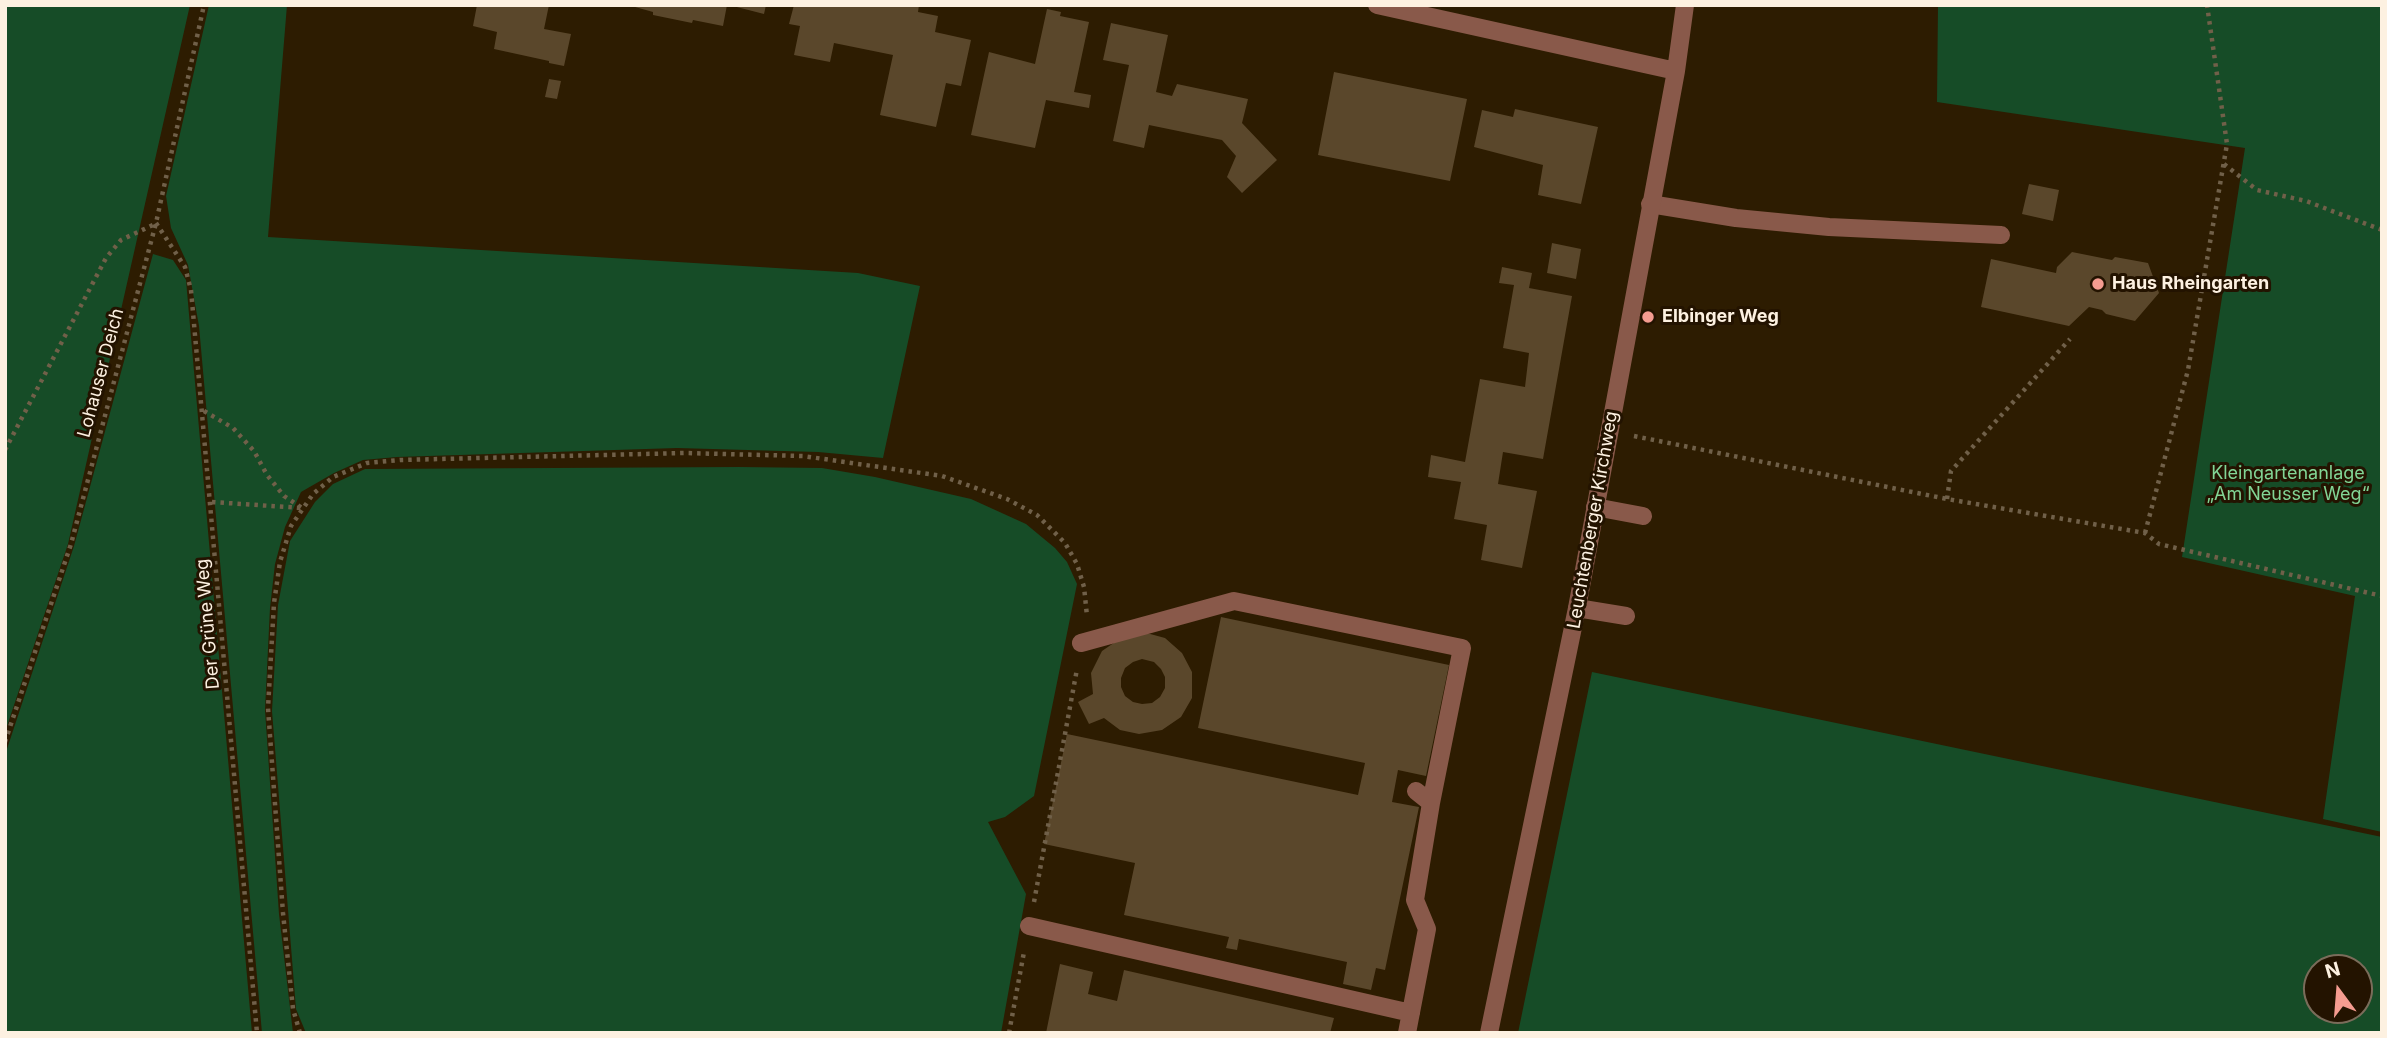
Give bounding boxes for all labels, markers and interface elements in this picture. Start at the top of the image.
place label: Haus Rheingarten [2112,273,2269,295]
marker: Haus Rheingarten [2090,276,2106,292]
street label: Lohauser Deich [73,306,129,440]
place label: Elbinger Weg [1662,306,1779,328]
marker: Elbinger Weg [1640,309,1656,325]
street label: Leuchtenberger Kirchweg [1563,410,1623,630]
park label: Kleingartenanlage „Am Neusser Weg“ [2206,463,2370,505]
street label: Der Grüne Weg [192,558,224,690]
north arrow [2303,954,2373,1024]
text: N [2322,957,2343,983]

